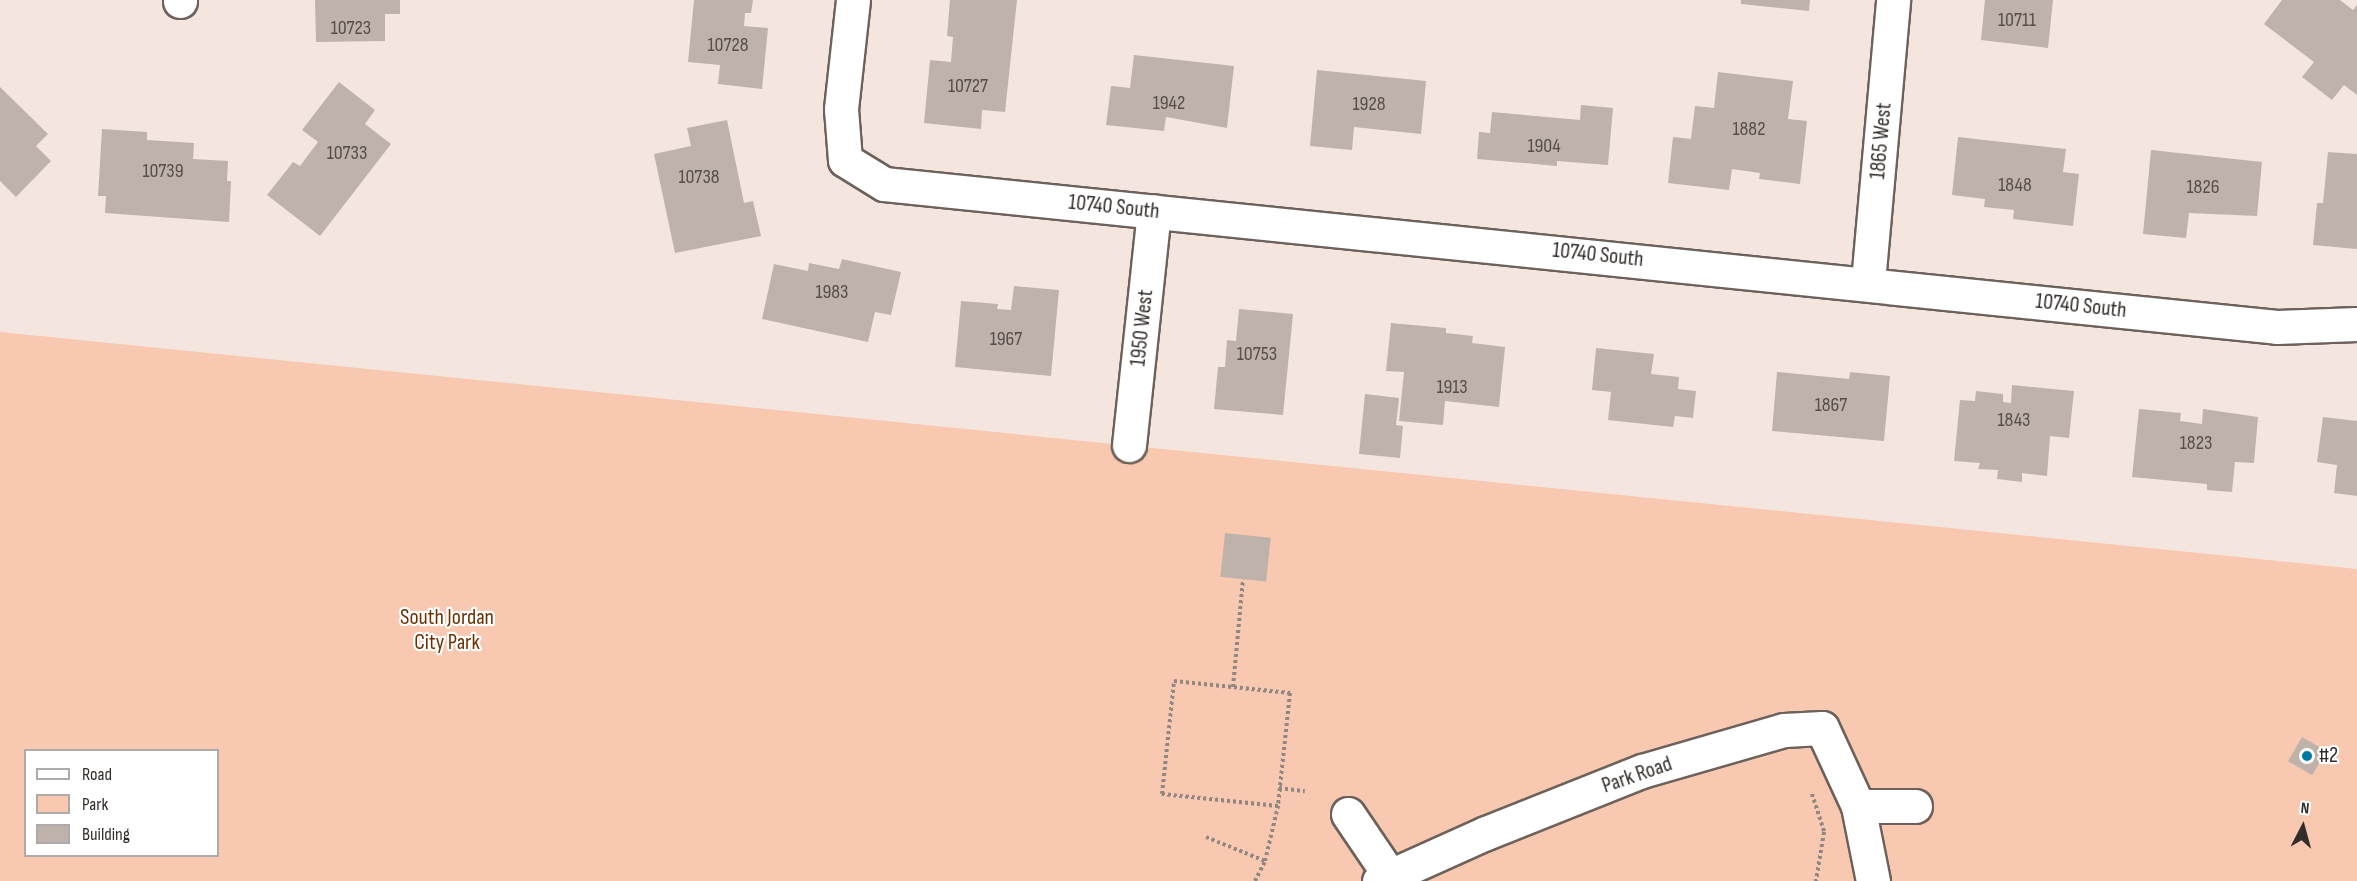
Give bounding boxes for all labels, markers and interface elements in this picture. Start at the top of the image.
house number: 10711 [1998,8,2036,32]
house number: 10723 [331,16,371,40]
house number: 10728 [708,33,748,57]
house number: 10727 [948,74,988,98]
house number: 1942 [1153,91,1185,115]
house number: 1928 [1353,92,1385,116]
street label: 1865 West [1865,102,1897,180]
house number: 1882 [1732,117,1766,141]
house number: 1904 [1527,134,1561,158]
house number: 10733 [327,141,367,165]
house number: 10739 [142,159,184,183]
house number: 10738 [678,165,720,189]
house number: 1848 [1998,173,2032,197]
house number: 1826 [2186,175,2220,199]
street label: 10740 South [1067,189,1161,225]
street label: 10740 South [1551,237,1645,273]
house number: 1983 [816,280,848,304]
street label: 1950 West [1125,288,1159,368]
street label: 10740 South [2034,288,2128,324]
house number: 1967 [990,327,1022,351]
house number: 10753 [1237,342,1277,366]
house number: 1913 [1436,375,1468,399]
house number: 1867 [1815,393,1847,417]
house number: 1843 [1998,408,2030,432]
house number: 1823 [2180,431,2212,455]
park label: South Jordan City Park [400,604,494,656]
place label: #2 [2319,743,2338,769]
legend [24,749,219,857]
marker: #2 [2300,749,2314,763]
street label: Park Road [1599,751,1675,799]
text: Road [82,764,112,785]
text: Park [82,794,108,815]
north arrow [2273,797,2333,857]
text: N [2300,799,2310,818]
text: Building [82,824,130,845]

